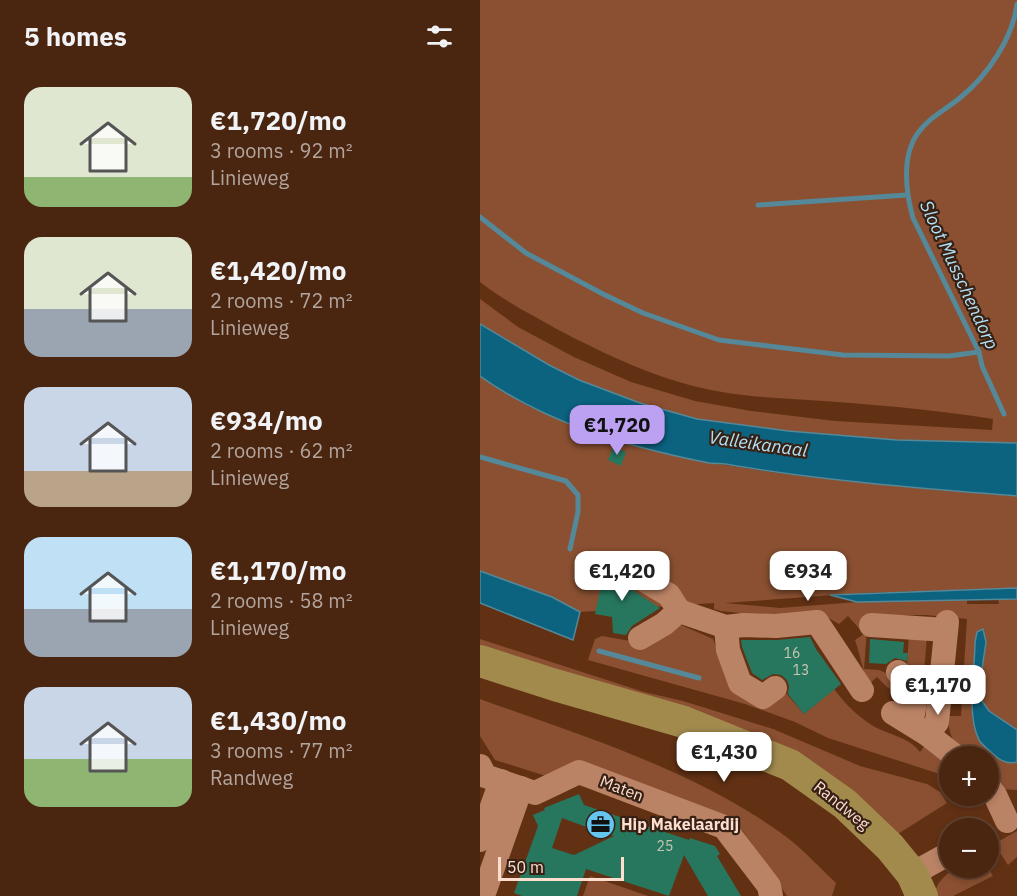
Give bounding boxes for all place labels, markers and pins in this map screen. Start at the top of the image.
pin: €1,720 [568,405,666,456]
pin: €1,420 [573,551,671,602]
pin: €934 [772,551,844,602]
pin: €1,170 [889,665,987,716]
pin: €1,430 [675,732,773,783]
office icon: Hip Makelaardij [584,808,616,840]
place label: Hip Makelaardij [621,814,739,834]

